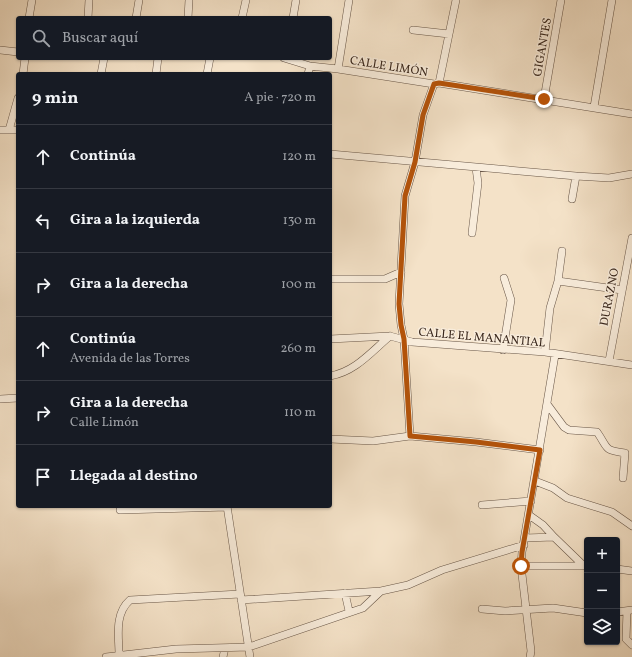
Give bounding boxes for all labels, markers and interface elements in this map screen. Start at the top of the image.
search box [16,16,332,60]
street label: GIGANTES [530,17,556,78]
icon: search [30,27,52,49]
text: Buscar aquí [62,28,138,49]
street label: CALLE LIMÓN [349,52,429,81]
text: 9 min [32,87,78,110]
text: A pie · 720 m [244,89,316,107]
route end [535,90,553,108]
icon: ahead [32,146,54,168]
text: Continúa [70,146,136,167]
text: 120 m [282,148,316,166]
icon: left [32,210,54,232]
text: Gira a la izquierda [70,210,200,231]
text: 130 m [283,212,316,230]
street label: DURAZNO [597,267,623,328]
icon: right [32,274,54,296]
text: Gira a la derecha [70,274,188,295]
text: 100 m [281,276,316,294]
street label: CALLE EL MANANTIAL [418,324,546,352]
text: Continúa [70,329,136,350]
icon: ahead [32,338,54,360]
text: 260 m [281,340,316,358]
text: Avenida de las Torres [70,350,190,368]
text: Gira a la derecha [70,393,188,414]
icon: right [32,402,54,424]
text: 110 m [284,404,316,422]
text: Calle Limón [70,414,139,432]
icon: arrive [32,466,54,488]
text: Llegada al destino [70,466,198,487]
map controls [584,537,620,645]
button: + [584,537,620,573]
route start [512,557,530,575]
button: − [584,573,620,609]
button: layers [584,609,620,645]

